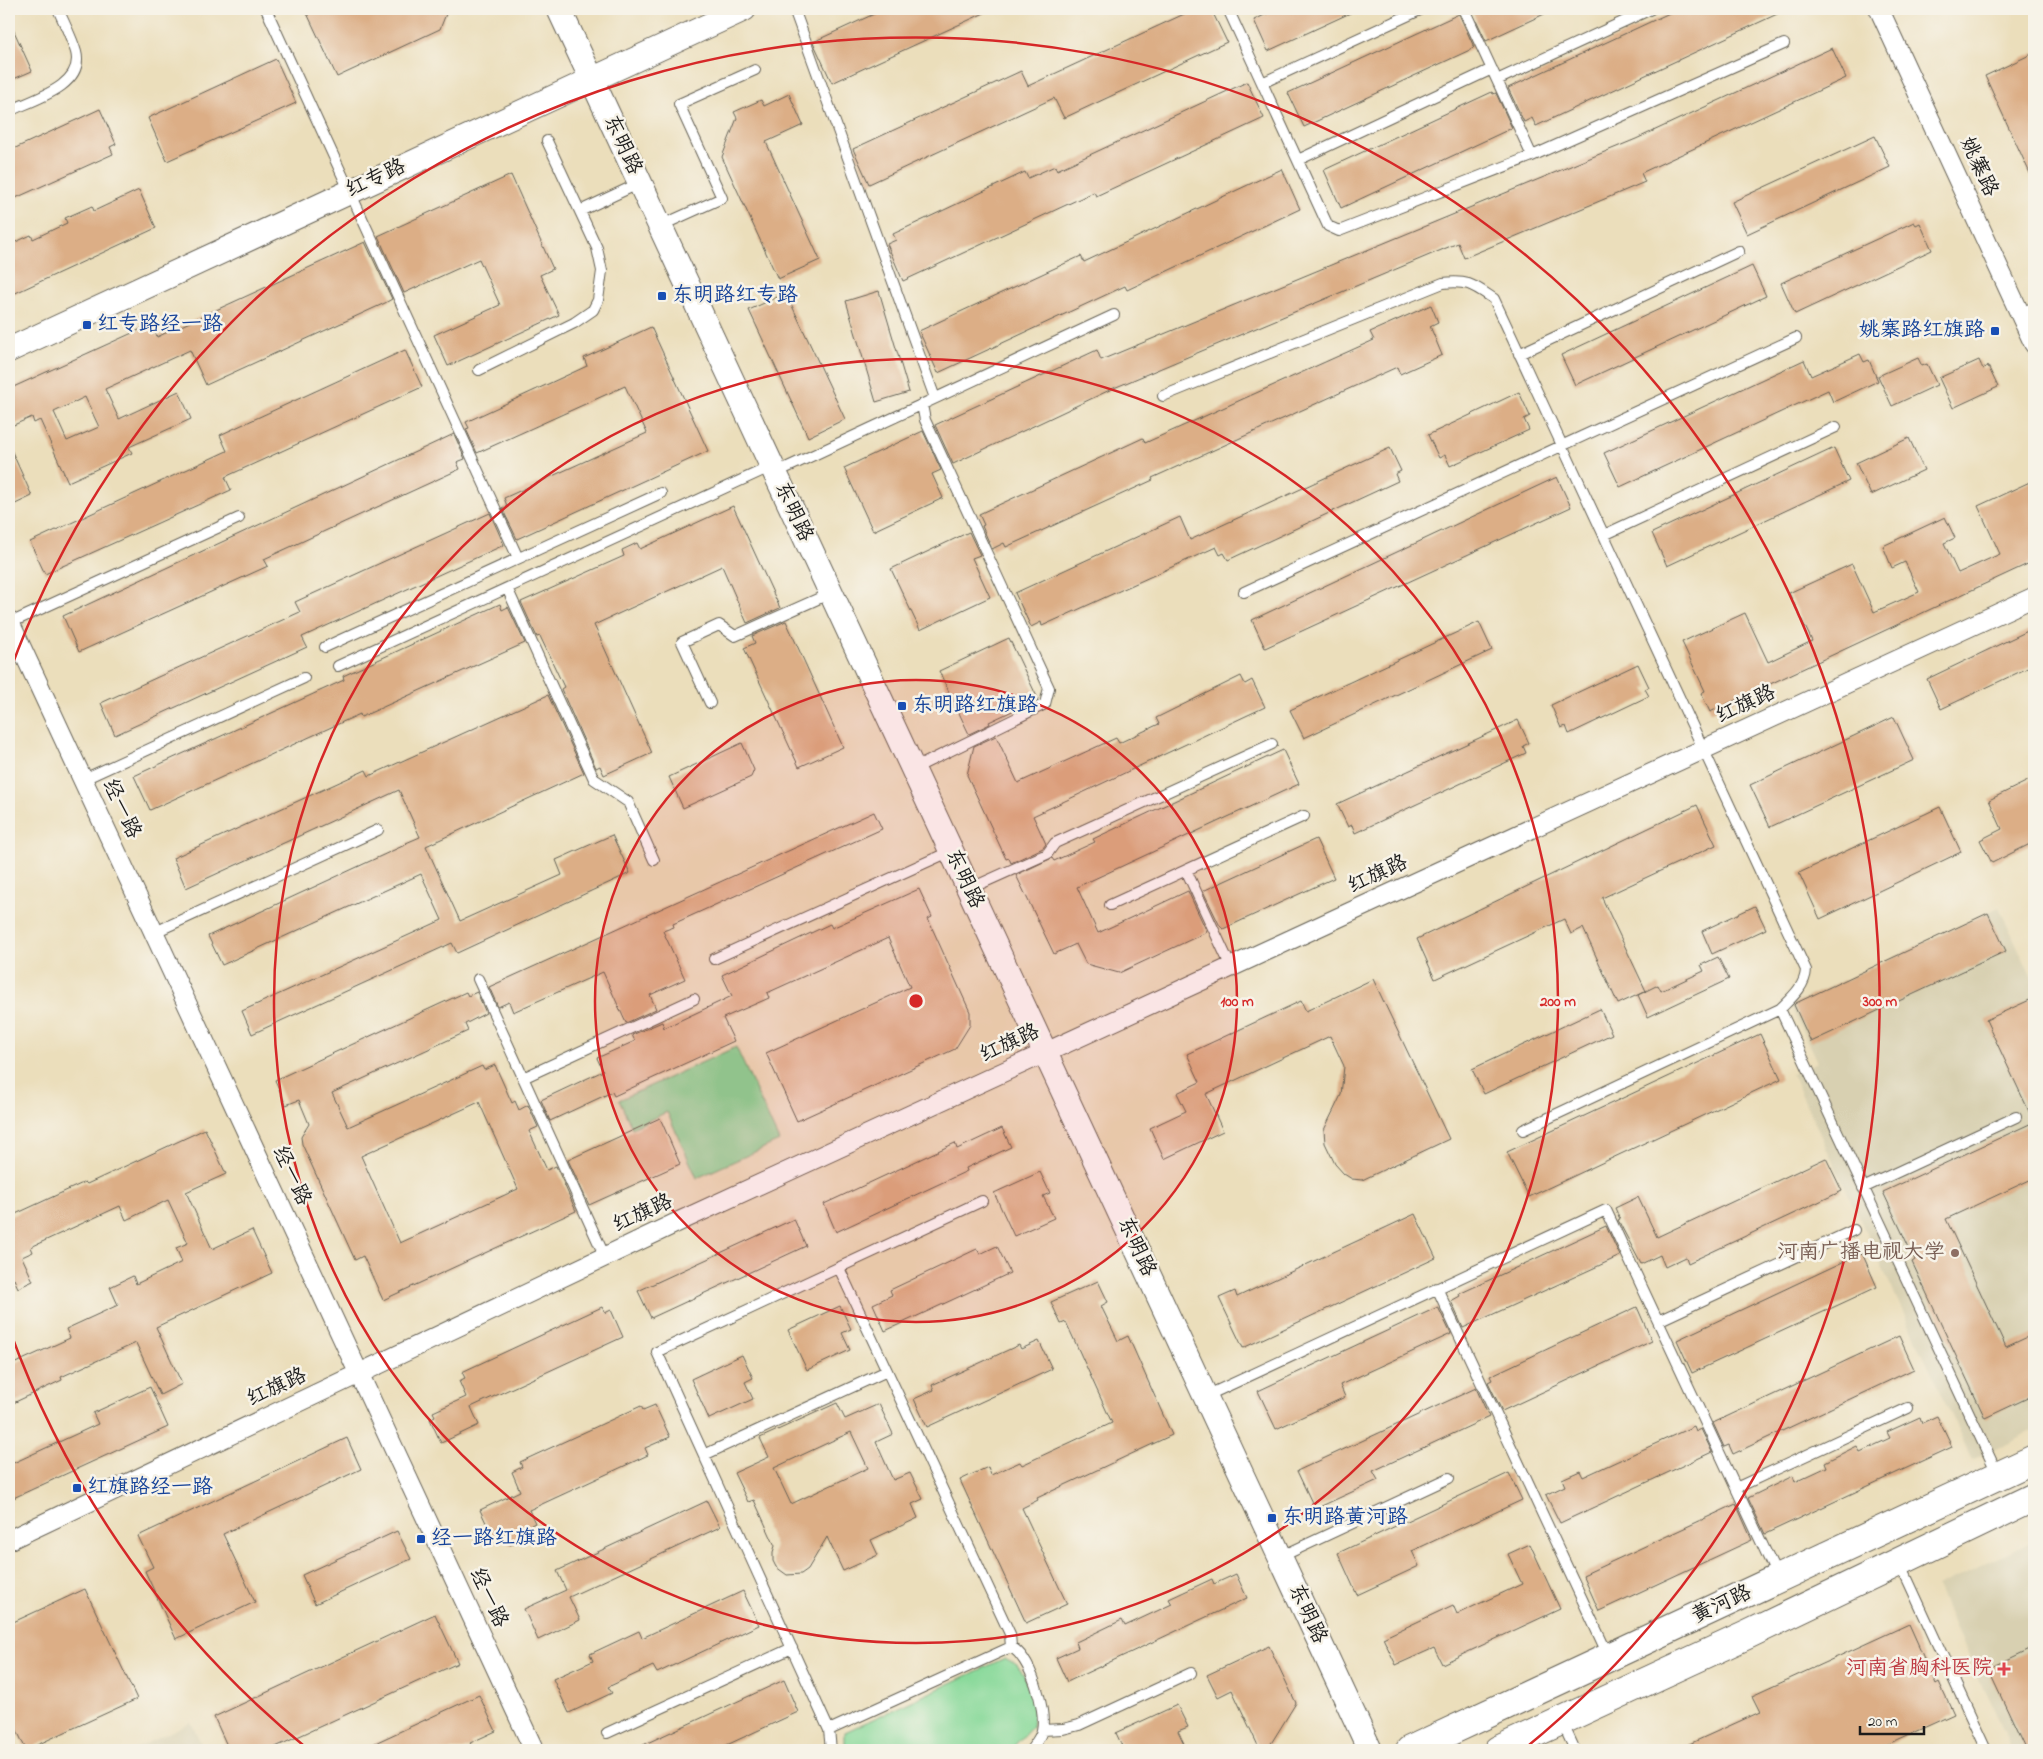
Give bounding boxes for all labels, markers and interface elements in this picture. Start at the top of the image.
street label: 东明路 [595,110,649,180]
street label: 姚寨路 [1951,132,2005,202]
street label: 红专路 [341,152,411,206]
place label: 东明路红专路 [672,281,798,311]
marker: 东明路红专路 [656,290,668,302]
place label: 红专路经一路 [97,310,223,340]
place label: 姚寨路红旗路 [1859,316,1985,346]
marker: 红专路经一路 [81,319,93,331]
marker: 姚寨路红旗路 [1989,325,2001,337]
street label: 东明路 [766,477,820,547]
street label: 红旗路 [1711,678,1781,732]
place label: 东明路红旗路 [912,691,1038,721]
marker: 东明路红旗路 [896,700,908,712]
street label: 经一路 [94,774,148,844]
street label: 东明路 [937,844,991,914]
street label: 红旗路 [1343,848,1413,902]
text: 100 m [1220,991,1254,1013]
text: 200 m [1539,991,1576,1013]
text: 300 m [1862,991,1898,1013]
centre of rings [907,992,925,1010]
street label: 红旗路 [975,1017,1045,1071]
street label: 经一路 [264,1141,318,1211]
street label: 红旗路 [608,1187,678,1241]
street label: 东明路 [1109,1212,1163,1282]
place label: 河南广播电视大学 [1777,1238,1945,1268]
marker: 河南广播电视大学 [1949,1247,1961,1259]
street label: 红旗路 [242,1361,312,1415]
place label: 红旗路经一路 [87,1473,213,1503]
marker: 红旗路经一路 [71,1482,83,1494]
place label: 东明路黄河路 [1282,1503,1408,1533]
marker: 东明路黄河路 [1266,1512,1278,1524]
place label: 经一路红旗路 [431,1524,557,1554]
marker: 经一路红旗路 [415,1533,427,1545]
street label: 经一路 [461,1563,515,1633]
street label: 黄河路 [1687,1578,1757,1632]
street label: 东明路 [1280,1579,1334,1649]
place label: 河南省胸科医院 [1846,1654,1993,1684]
marker: 河南省胸科医院 [1997,1662,2011,1676]
scale bar [1860,1704,1924,1736]
text: 20 m [1868,1711,1898,1733]

